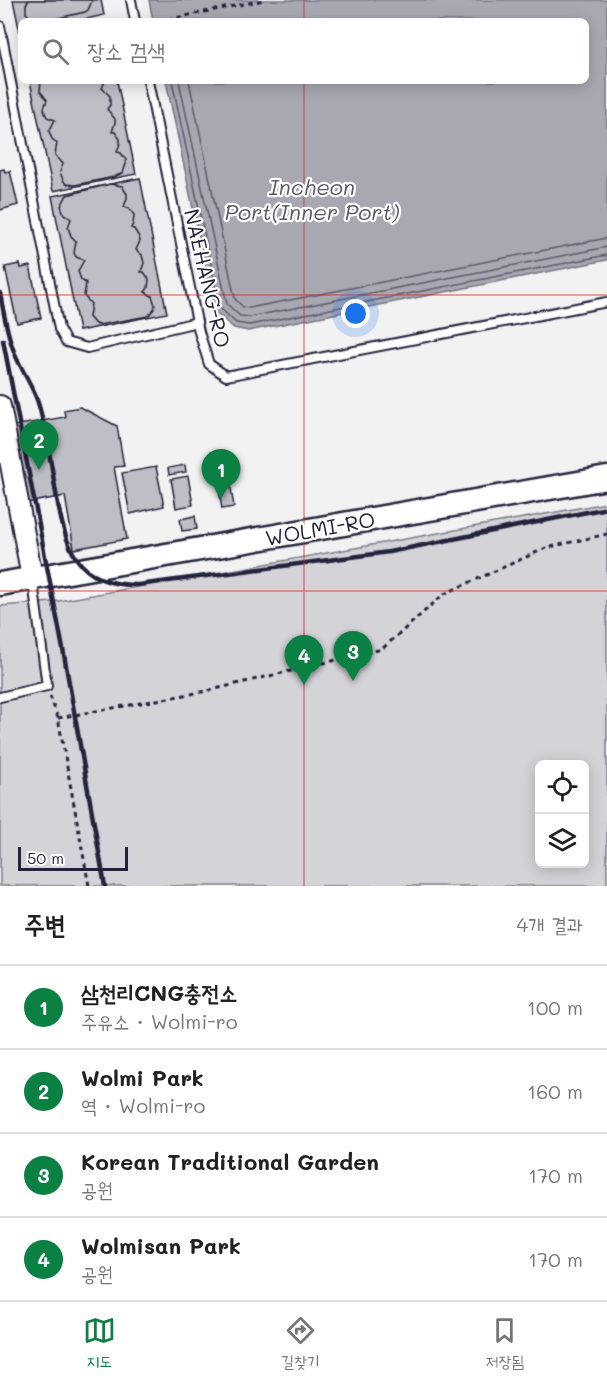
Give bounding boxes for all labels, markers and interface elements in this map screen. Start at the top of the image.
search box [18,18,589,84]
icon: search [39,35,72,68]
text: 장소 검색 [87,36,165,65]
water label: Incheon Port(Inner Port) [224,172,400,226]
street label: NAEHANG-RO [179,206,237,350]
your location [341,299,370,328]
pin: 2 [20,420,58,470]
pin: 1 [202,450,240,499]
street label: WOLMI-RO [263,505,377,551]
pin: 3 [334,632,372,681]
pin: 4 [284,636,324,685]
map controls [535,760,589,868]
button: locate [535,760,589,814]
button: layers [535,814,589,868]
scale bar [18,844,128,872]
text: 50 m [27,847,64,868]
text: 주변 [24,907,66,941]
text: 4개 결과 [517,911,583,937]
text: 삼천리CNG충전소 [81,978,237,1007]
text: 1 [39,994,48,1020]
text: 100 m [527,994,583,1020]
text: 주유소 · Wolmi-ro [81,1008,238,1034]
text: Wolmi Park [81,1063,204,1092]
text: 2 [38,1078,49,1104]
text: 160 m [527,1078,583,1104]
text: 역 · Wolmi-ro [81,1092,205,1118]
text: Korean Traditional Garden [81,1147,379,1176]
text: 3 [38,1162,50,1188]
text: 170 m [528,1162,583,1188]
text: 공원 [81,1176,113,1202]
text: Wolmisan Park [81,1231,241,1260]
text: 4 [37,1246,50,1272]
text: 170 m [528,1246,583,1272]
text: 공원 [81,1260,113,1286]
tab: 지도 [83,1314,116,1372]
tab: 길찾기 [281,1314,320,1372]
tab: 저장됨 [486,1314,524,1372]

